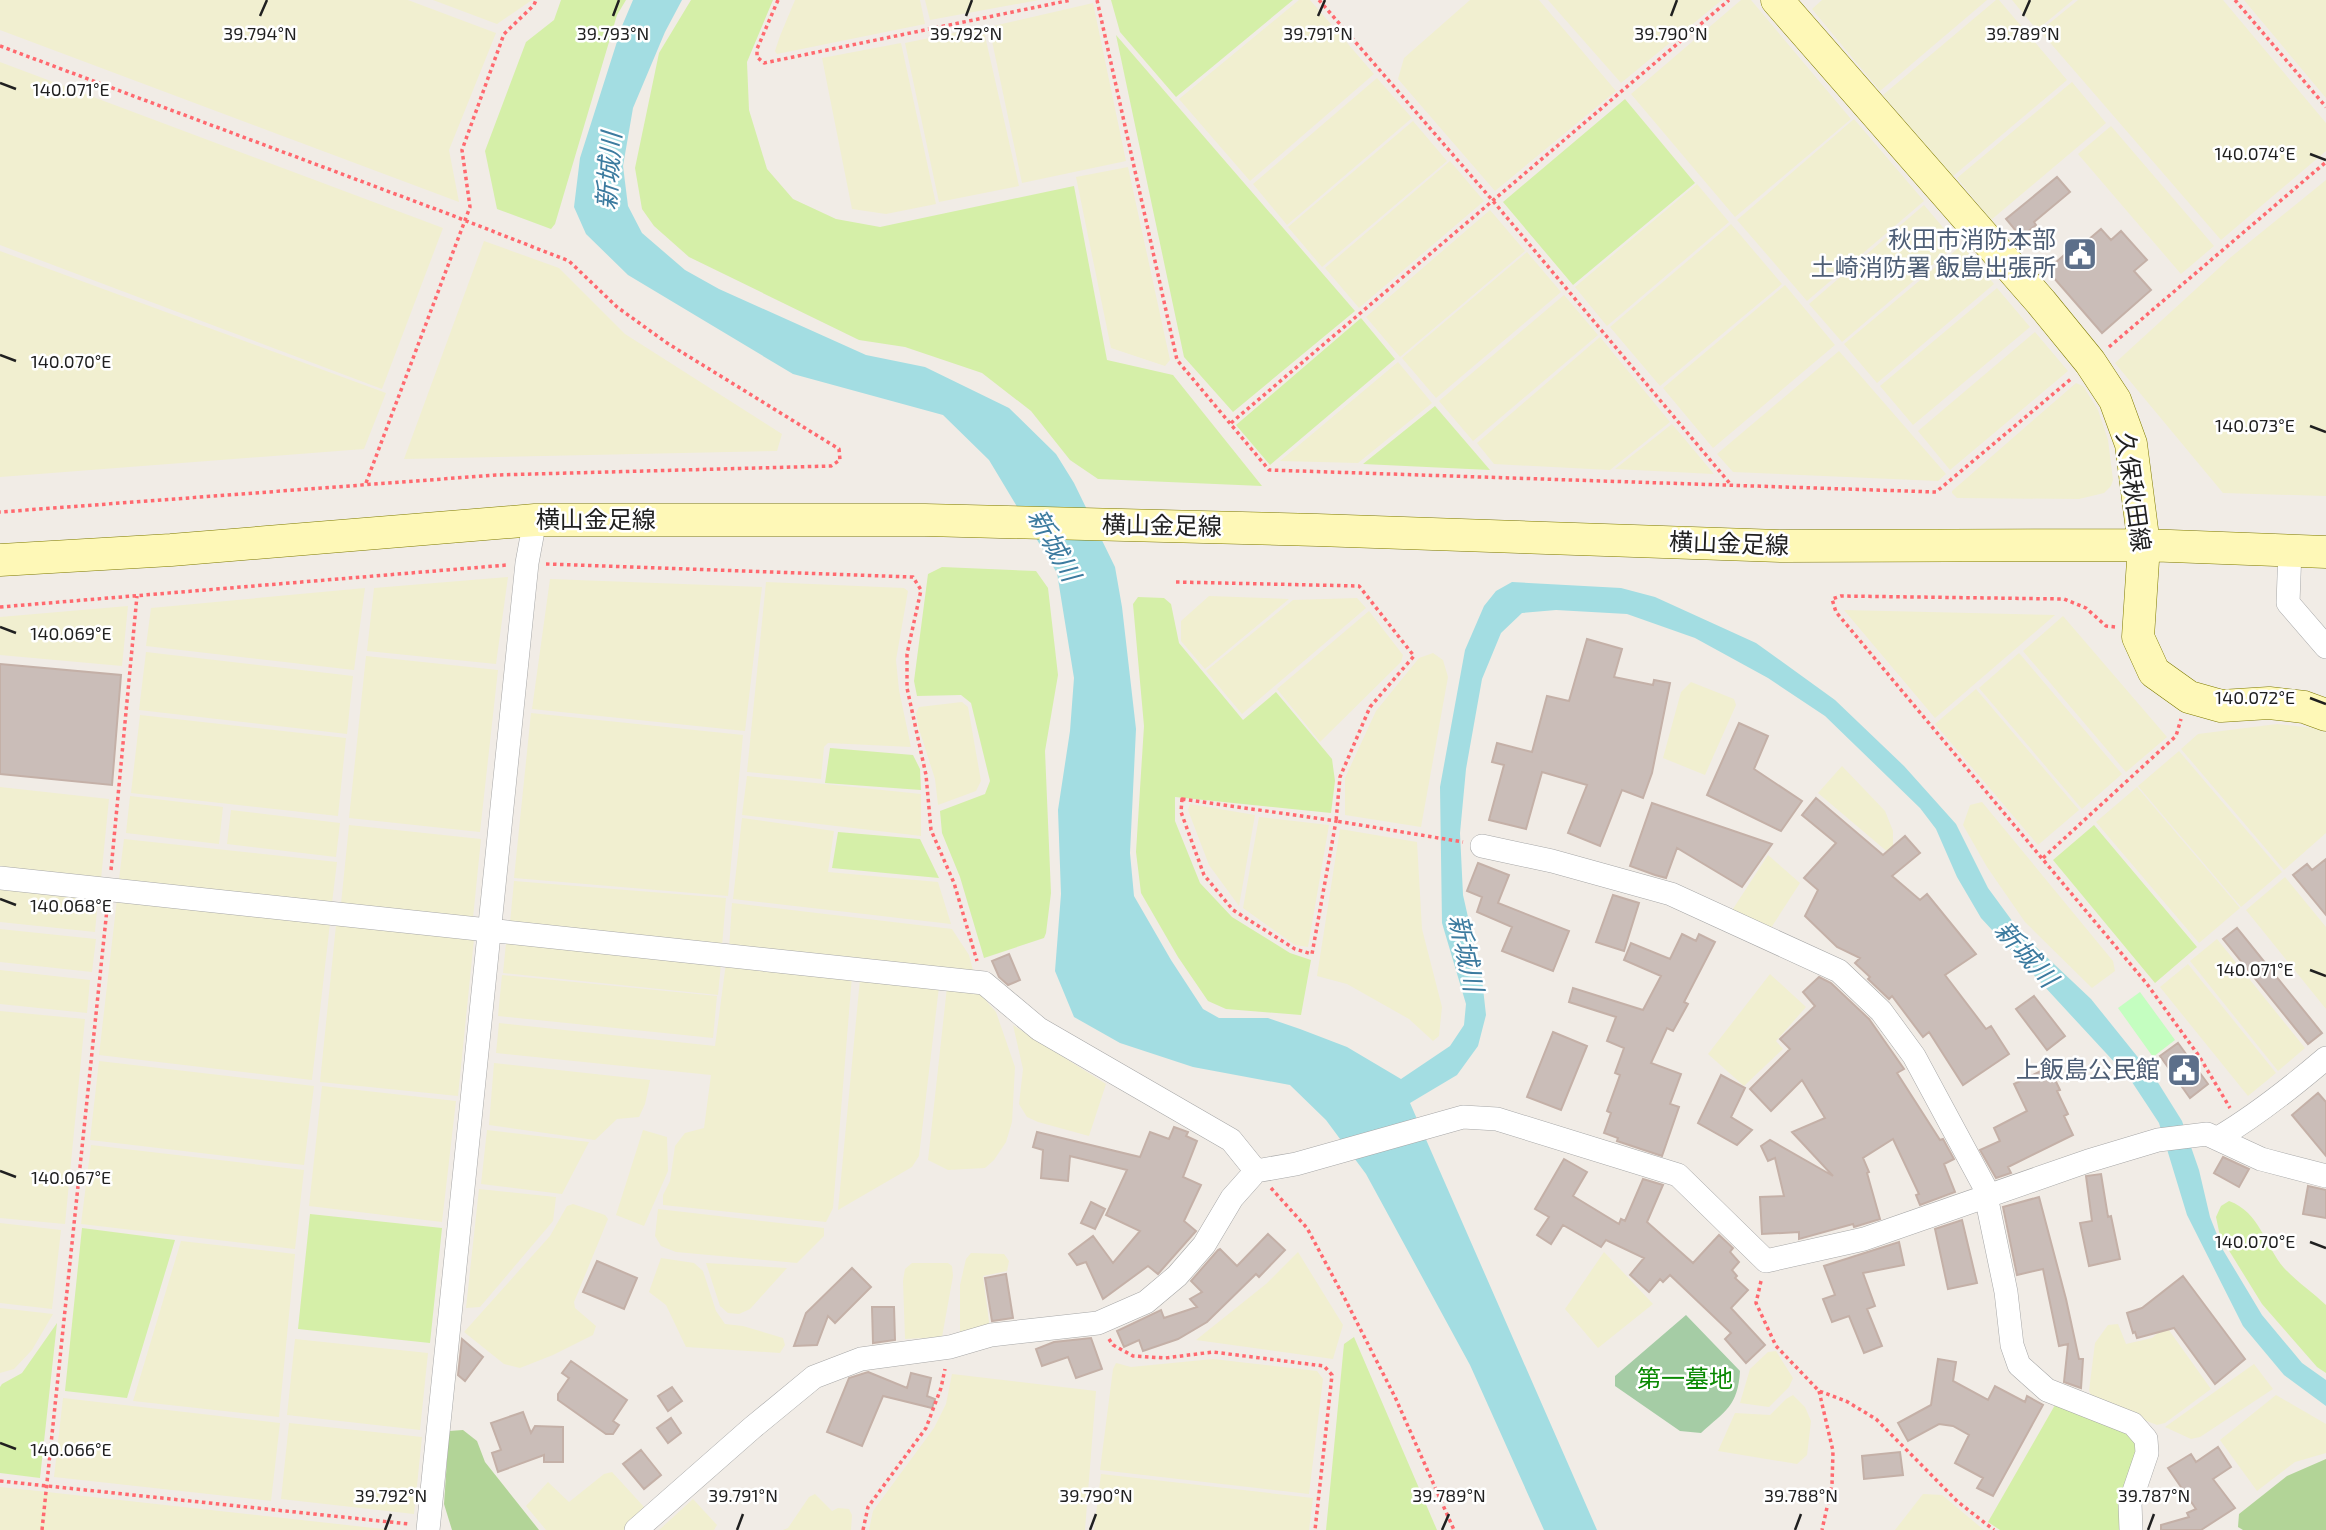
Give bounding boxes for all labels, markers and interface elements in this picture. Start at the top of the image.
text: 39.794°N [223,22,297,44]
text: 39.793°N [577,22,649,44]
text: 39.792°N [930,22,1002,44]
text: 39.791°N [1283,22,1353,44]
text: 39.790°N [1634,22,1708,44]
text: 39.789°N [1986,22,2060,44]
text: 140.071°E [32,78,110,100]
water label: 新城川 [589,128,626,211]
text: 140.074°E [2215,142,2295,164]
place label: 秋田市消防本部 土崎消防署 飯島出張所 [1811,224,2056,281]
public building icon: 秋田市消防本部 土崎消防署 飯島出張所 [2061,235,2099,273]
text: 140.070°E [31,350,111,372]
text: 140.073°E [2215,414,2295,436]
street label: 久保秋田線 [2112,430,2157,553]
water label: 新城川 [1023,503,1089,589]
street label: 横山金足線 [536,504,656,533]
street label: 横山金足線 [1102,509,1222,540]
street label: 横山金足線 [1669,526,1790,559]
text: 140.069°E [30,622,112,644]
text: 140.072°E [2215,686,2295,708]
text: 140.068°E [30,894,112,916]
water label: 新城川 [1444,911,1491,997]
water label: 新城川 [1989,914,2067,995]
text: 140.071°E [2216,958,2294,980]
public building icon: 上飯島公民館 [2165,1051,2203,1089]
place label: 上飯島公民館 [2016,1054,2160,1083]
text: 140.067°E [31,1166,111,1188]
text: 140.070°E [2215,1230,2295,1252]
park label: 第一墓地 [1637,1363,1733,1392]
text: 140.066°E [30,1438,112,1460]
text: 39.792°N [355,1484,427,1506]
text: 39.791°N [708,1484,778,1506]
text: 39.790°N [1059,1484,1133,1506]
text: 39.789°N [1412,1484,1486,1506]
text: 39.788°N [1764,1484,1838,1506]
text: 39.787°N [2118,1484,2190,1506]

